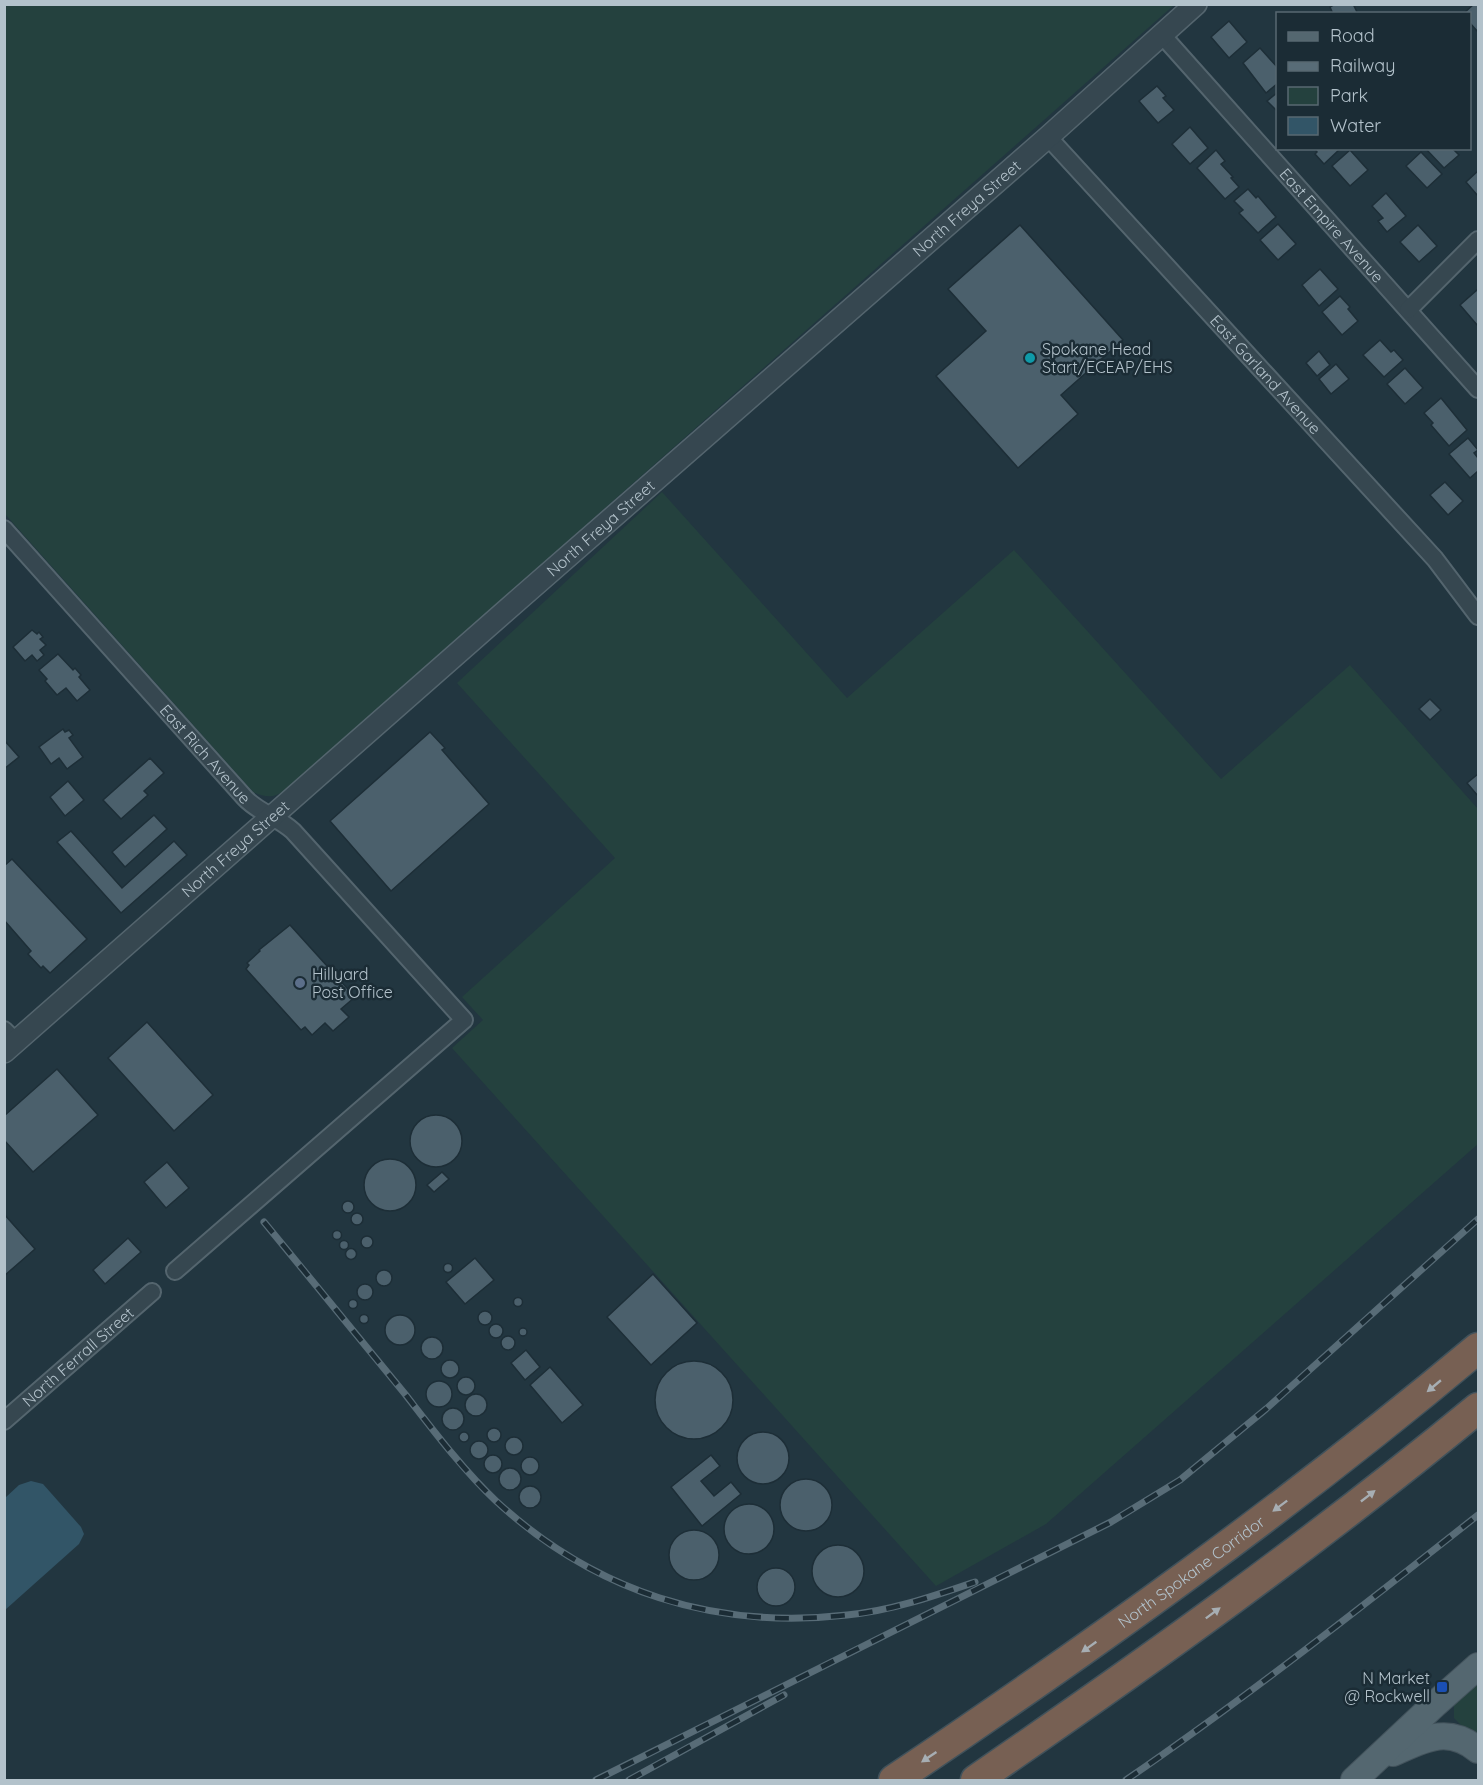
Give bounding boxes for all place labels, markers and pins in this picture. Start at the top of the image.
place label: Spokane Head Start/ECEAP/EHS [1042,339,1173,377]
marker: Spokane Head Start/ECEAP/EHS [1023,351,1037,365]
place label: Hillyard Post Office [312,964,393,1002]
marker: Hillyard Post Office [293,976,307,990]
place label: N Market @ Rockwell [1344,1668,1430,1706]
marker: N Market @ Rockwell [1435,1680,1449,1694]

